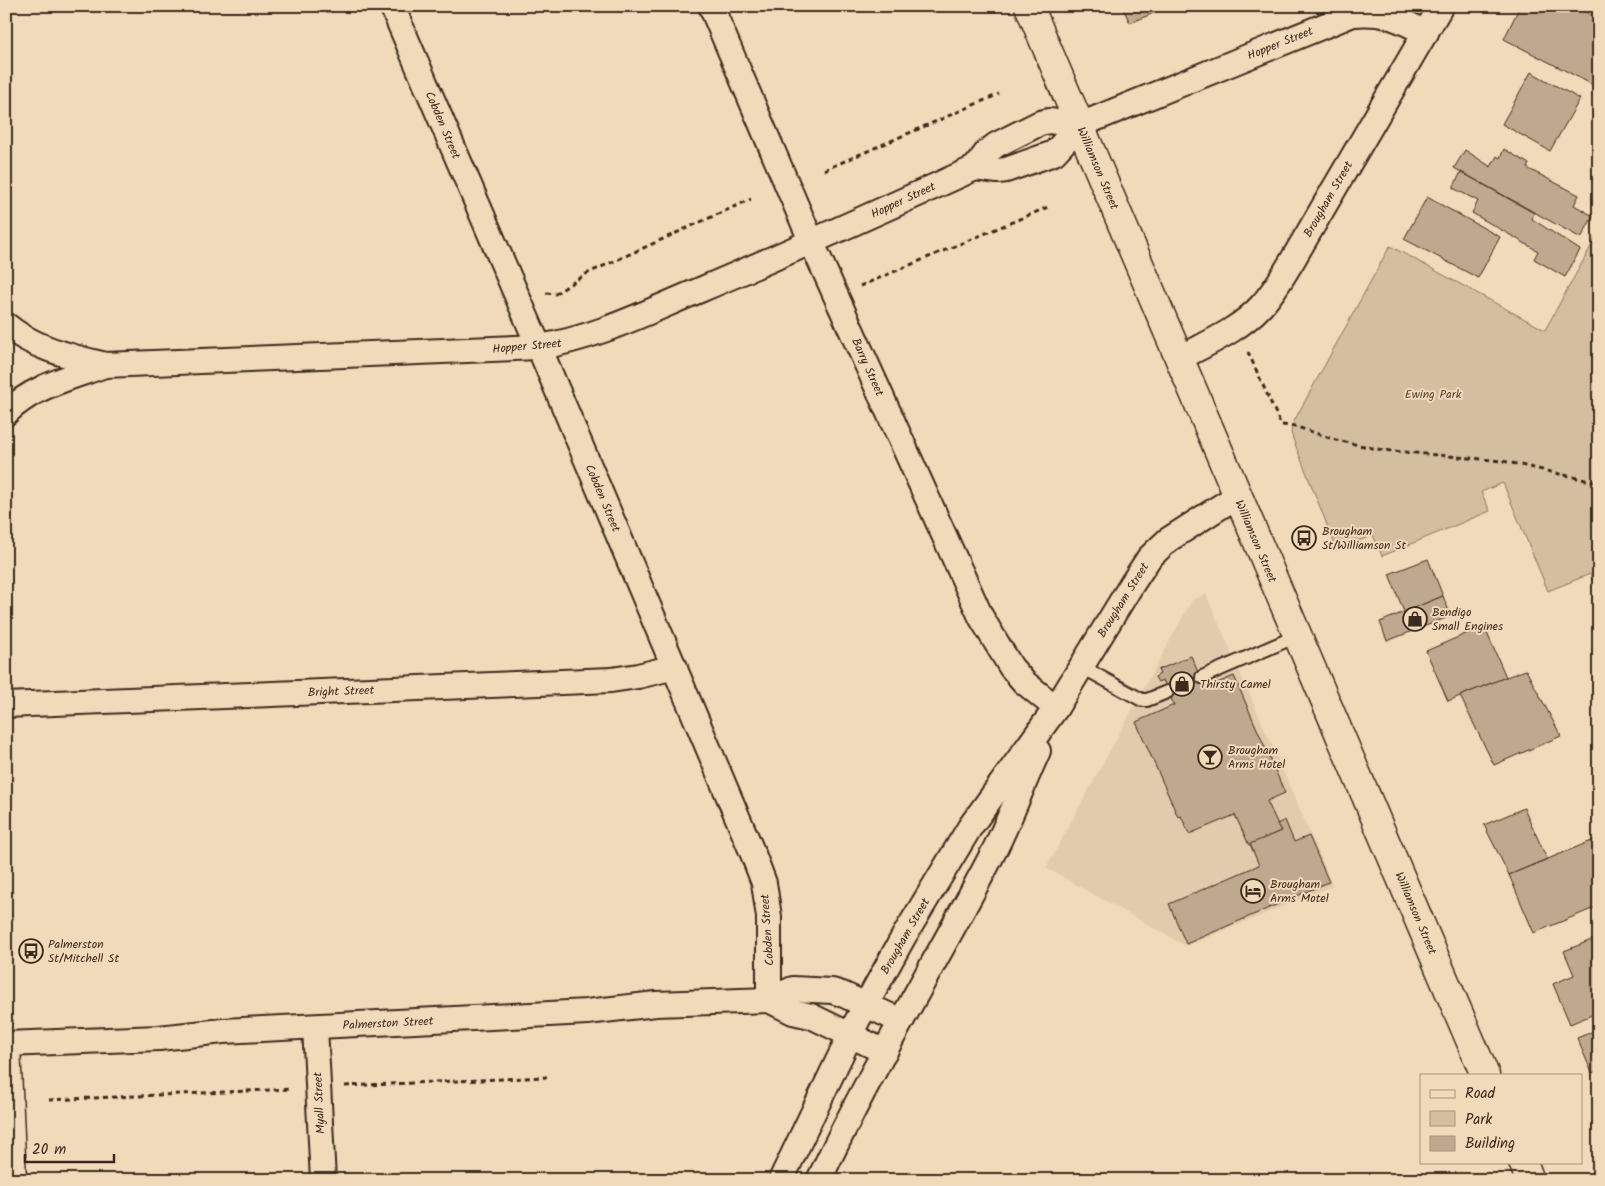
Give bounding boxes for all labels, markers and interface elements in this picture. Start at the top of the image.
street label: Hopper Street [1244,21,1316,65]
street label: Cobden Street [420,88,465,162]
street label: Williamson Street [1072,124,1124,213]
street label: Brougham Street [1299,157,1358,241]
street label: Hopper Street [868,177,939,224]
street label: Hopper Street [492,334,563,359]
street label: Barry Street [846,335,889,400]
park label: Ewing Park [1405,385,1462,404]
street label: Cobden Street [580,461,625,535]
street label: Williamson Street [1230,497,1282,586]
place label: Brougham St/Williamson St [1322,522,1407,555]
bus stop icon: Brougham St/Williamson St [1291,525,1317,551]
street label: Brougham Street [1093,559,1154,642]
place label: Bendigo Small Engines [1432,603,1503,636]
shop icon: Bendigo Small Engines [1402,606,1428,632]
shop icon: Thirsty Camel [1169,671,1195,697]
place label: Thirsty Camel [1200,675,1271,694]
street label: Bright Street [307,681,375,702]
place label: Brougham Arms Hotel [1228,741,1285,774]
bar icon: Brougham Arms Hotel [1197,744,1223,770]
street label: Williamson Street [1390,869,1442,958]
place label: Brougham Arms Motel [1270,875,1329,908]
hotel icon: Brougham Arms Motel [1240,878,1266,904]
street label: Cobden Street [755,893,779,967]
street label: Brougham Street [876,894,935,978]
place label: Palmerston St/Mitchell St [48,935,119,968]
bus stop icon: Palmerston St/Mitchell St [18,938,44,964]
street label: Palmerston Street [342,1012,434,1035]
street label: Myall Street [308,1071,331,1134]
legend [1420,1074,1582,1164]
text: Road [1465,1082,1496,1106]
text: Park [1465,1108,1493,1132]
scale bar [25,1131,114,1163]
text: Building [1465,1132,1515,1156]
text: 20 m [32,1138,66,1162]

